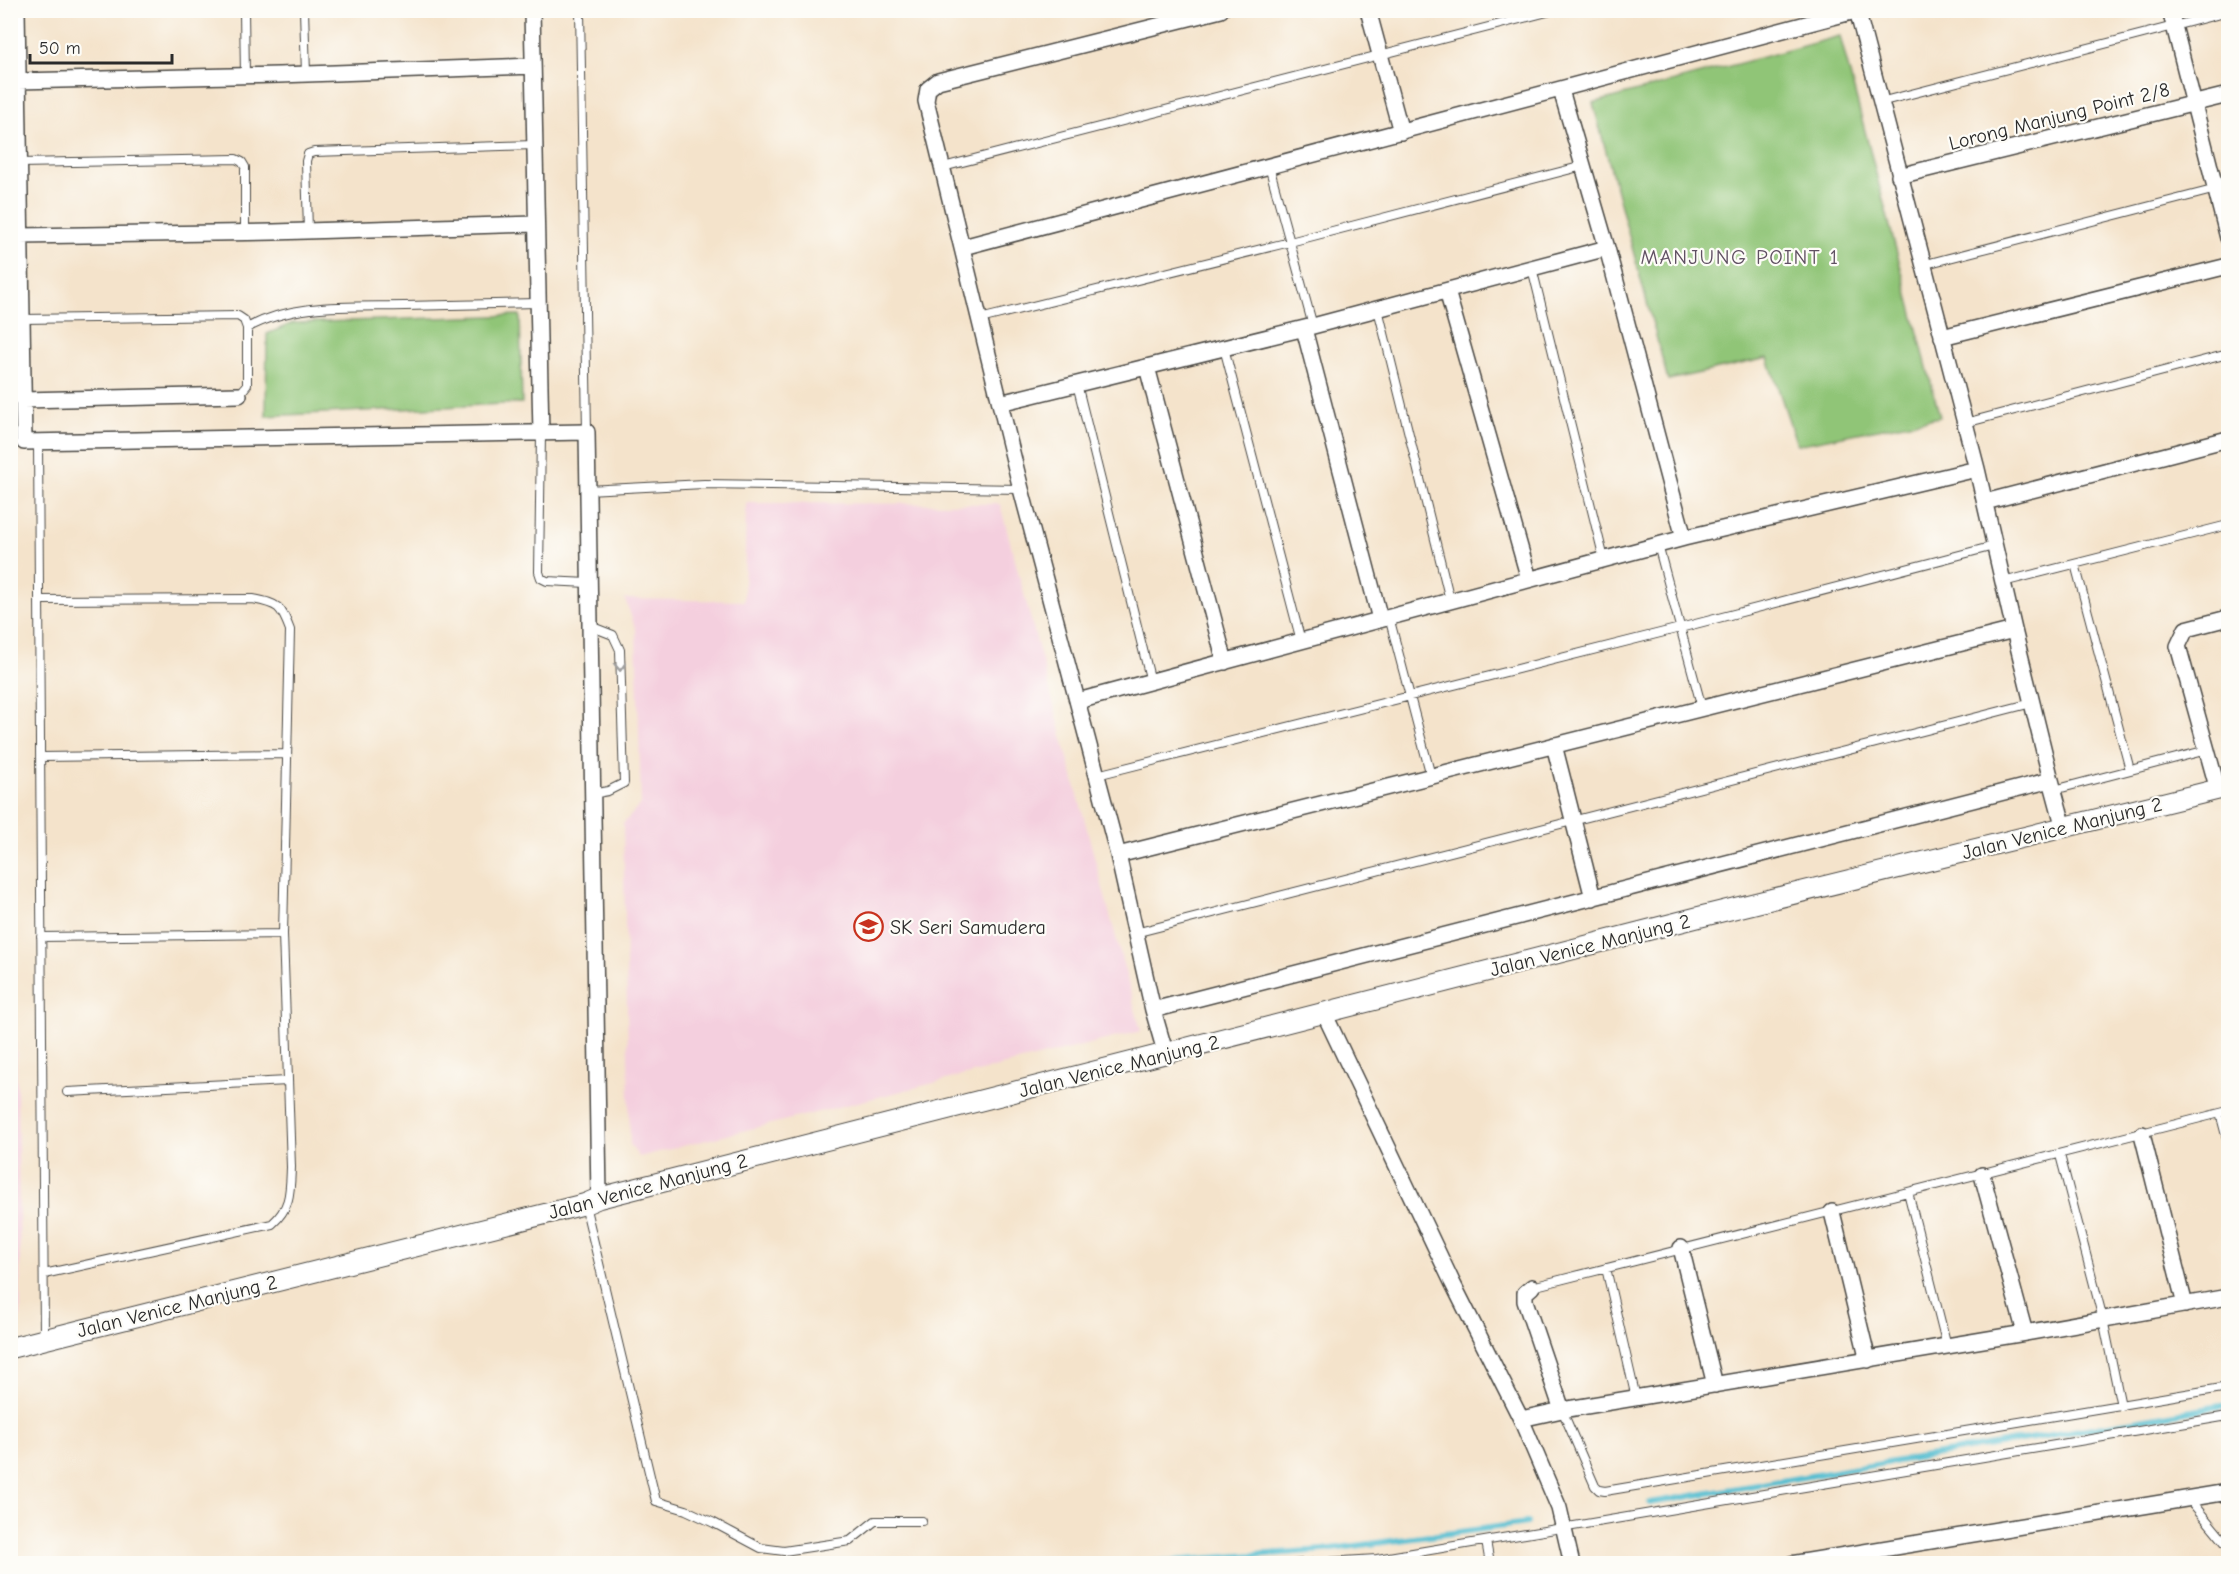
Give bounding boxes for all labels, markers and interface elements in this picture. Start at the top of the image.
scale bar [30,27,172,65]
text: 50 m [39,38,81,59]
street label: Lorong Manjung Point 2/8 [1946,78,2172,155]
district label: MANJUNG POINT 1 [1640,245,1840,269]
one-way arrow [614,662,627,671]
street label: Jalan Venice Manjung 2 [1960,792,2164,864]
street label: Jalan Venice Manjung 2 [1488,909,1692,981]
school or university icon: SK Seri Samudera [853,911,885,943]
place label: SK Seri Samudera [890,916,1046,939]
street label: Jalan Venice Manjung 2 [1017,1030,1221,1102]
street label: Jalan Venice Manjung 2 [546,1149,750,1224]
street label: Jalan Venice Manjung 2 [75,1270,279,1342]

